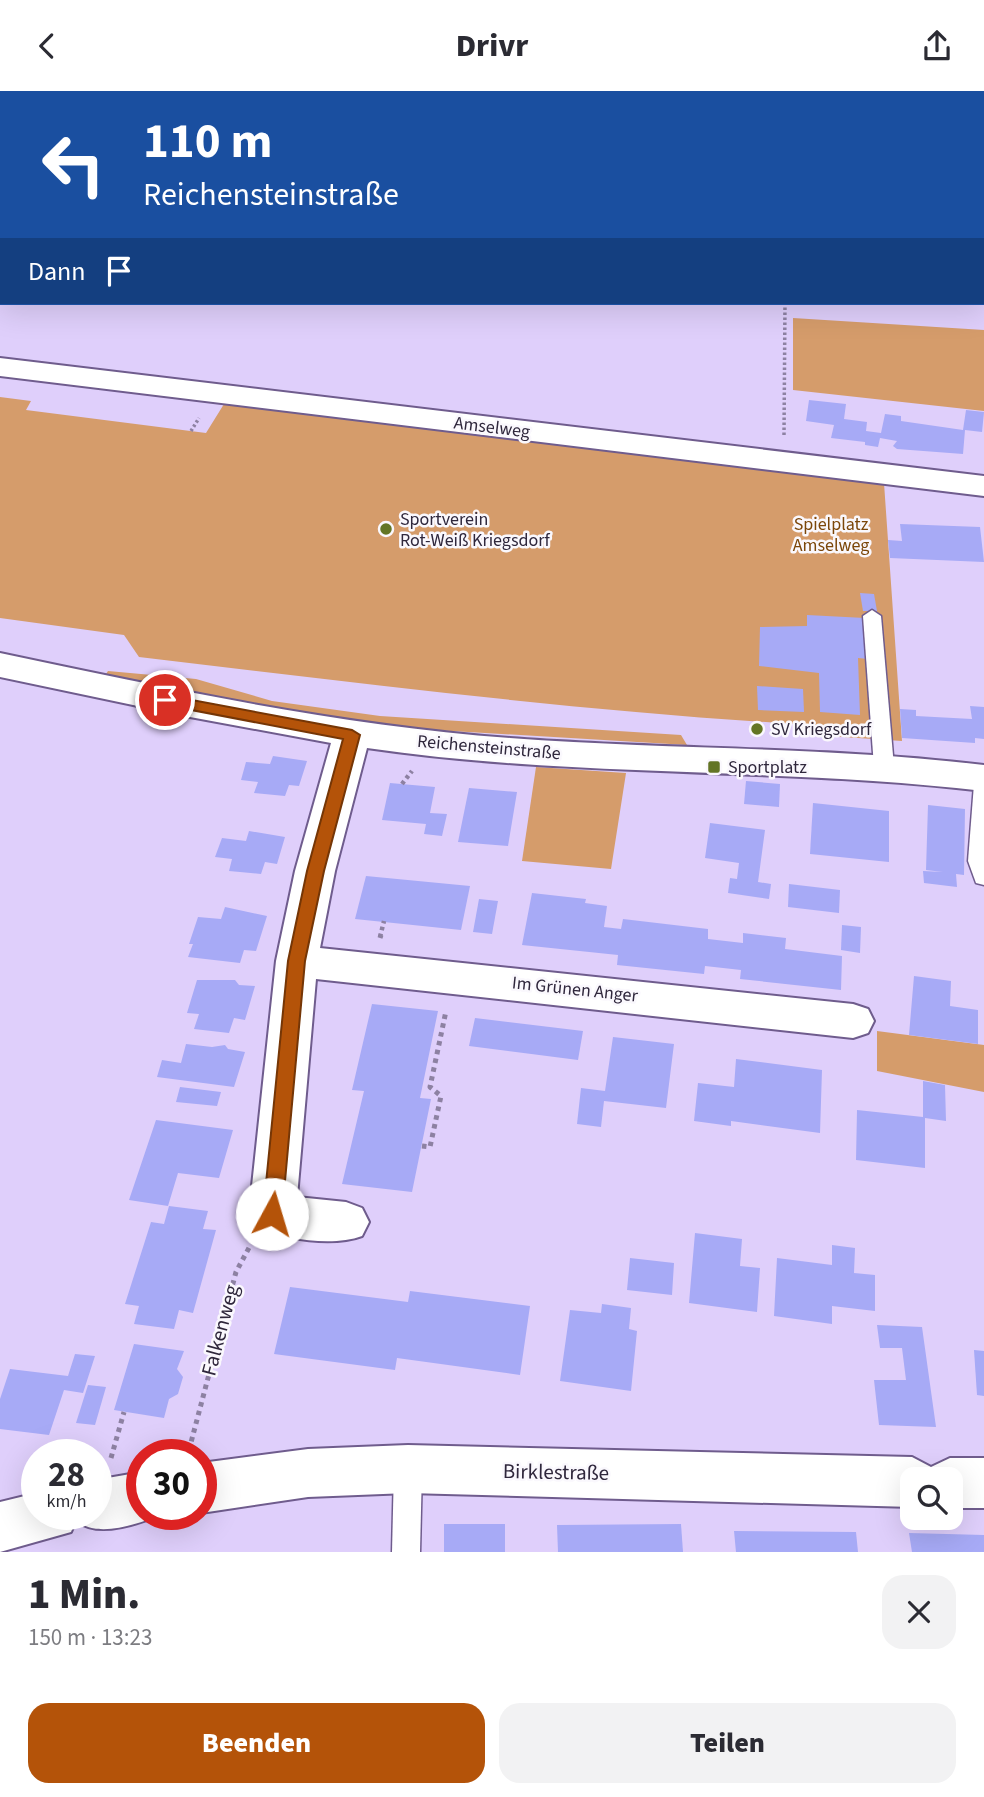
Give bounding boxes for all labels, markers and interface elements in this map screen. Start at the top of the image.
text: Drivr [456,23,528,69]
icon: back [28,27,66,65]
icon: share [918,27,956,65]
text: 110 m [143,107,272,177]
icon: left [28,119,119,210]
text: Reichensteinstraße [143,172,399,218]
icon: arrive [100,252,138,290]
text: Dann [28,253,86,290]
street label: Amselweg [452,410,531,445]
place label: Sportverein Rot-Weiß Kriegsdorf [400,507,550,553]
park label: Spielplatz Amselweg [793,512,869,558]
marker: Sportverein Rot-Weiß Kriegsdorf [378,521,394,537]
pin [135,670,195,730]
icon: arrive [146,681,184,719]
place label: SV Kriegsdorf [771,717,872,742]
marker: SV Kriegsdorf [749,721,765,737]
street label: Reichensteinstraße [416,729,562,766]
place label: Sportplatz [728,755,807,780]
marker: Sportplatz [706,759,722,775]
street label: Im Grünen Anger [511,970,640,1009]
position arrow [235,1177,309,1251]
street label: Falkenweg [193,1281,247,1379]
speed limit sign: 30 [126,1439,217,1530]
text: 28 [48,1450,85,1500]
street label: Birklestraße [503,1456,609,1488]
map controls [900,1467,963,1530]
button: search [900,1467,963,1530]
text: km/h [47,1489,86,1514]
text: 1 Min. [28,1565,140,1625]
button: close [882,1575,956,1649]
text: 150 m · 13:23 [28,1621,152,1654]
button: Beenden [28,1703,485,1783]
button: Teilen [499,1703,956,1783]

